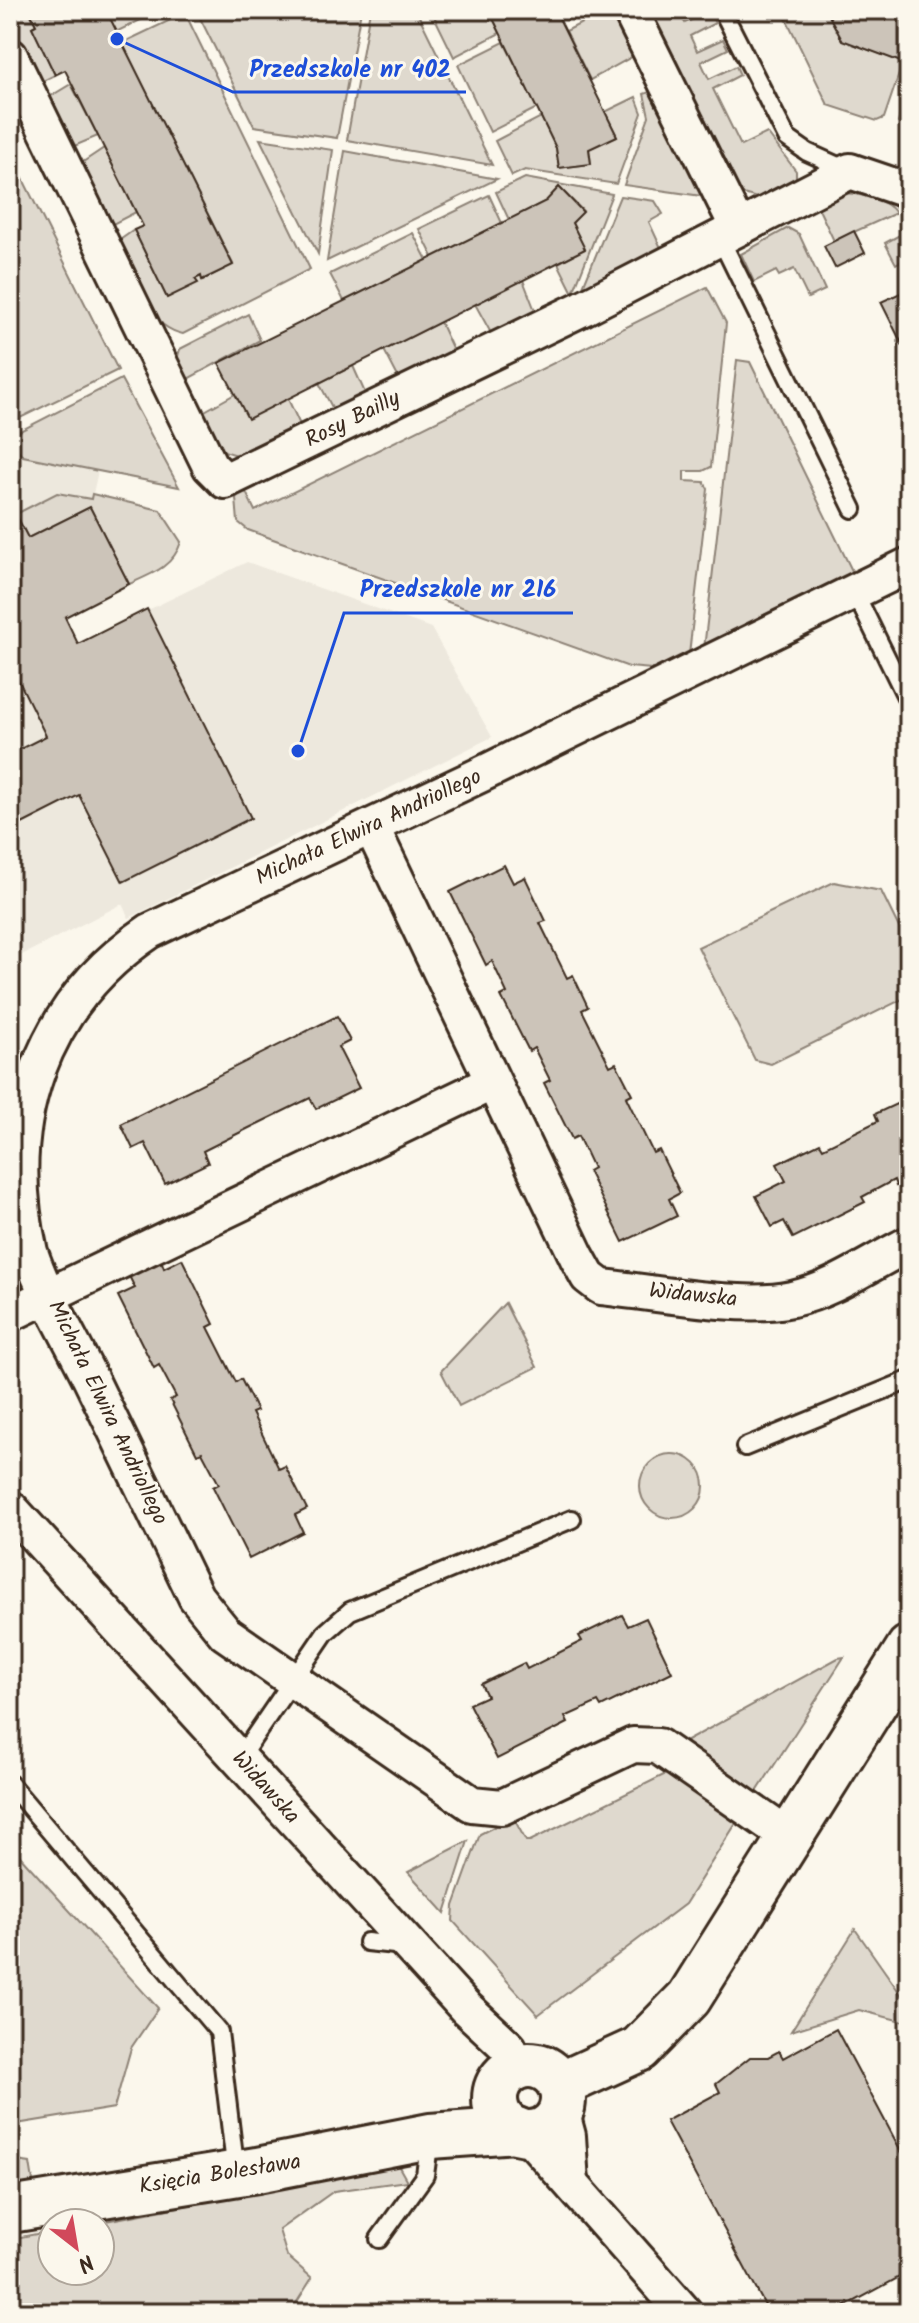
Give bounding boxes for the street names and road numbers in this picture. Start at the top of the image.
street label: Rosy Bailly [299,382,407,458]
street label: Michała Elwira Andriollego [250,760,488,896]
street label: Widawska [647,1274,739,1318]
street label: Michała Elwira Andriollego [37,1295,177,1531]
street label: Widawska [222,1743,308,1833]
street label: Księcia Bolesława [137,2145,303,2205]

